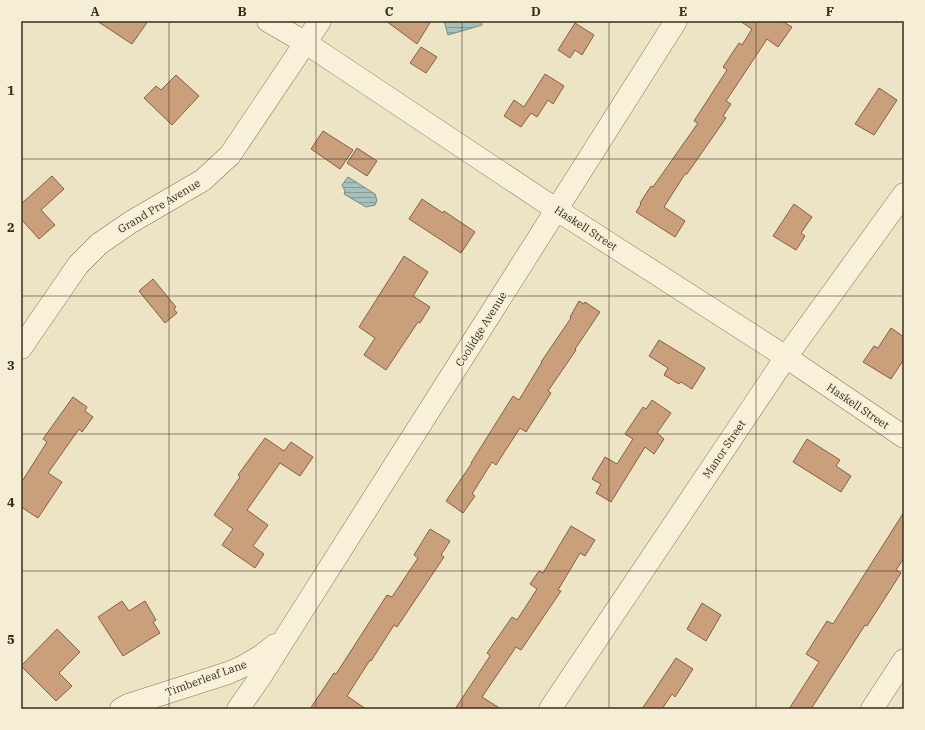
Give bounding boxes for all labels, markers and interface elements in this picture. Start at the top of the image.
text: A [90,3,100,20]
text: B [237,3,247,20]
text: C [385,3,394,20]
text: D [531,3,541,20]
text: E [679,3,687,20]
text: F [826,3,834,20]
text: 1 [7,82,15,99]
street label: Grand Pre Avenue [115,176,203,236]
street label: Haskell Street [552,202,620,254]
text: 2 [7,219,15,236]
street label: Coolidge Avenue [452,289,510,369]
text: 3 [7,357,15,374]
street label: Haskell Street [824,380,892,432]
street label: Manor Street [699,417,749,481]
text: 4 [7,494,15,511]
text: 5 [7,631,15,648]
street label: Timberleaf Lane [163,657,249,699]

